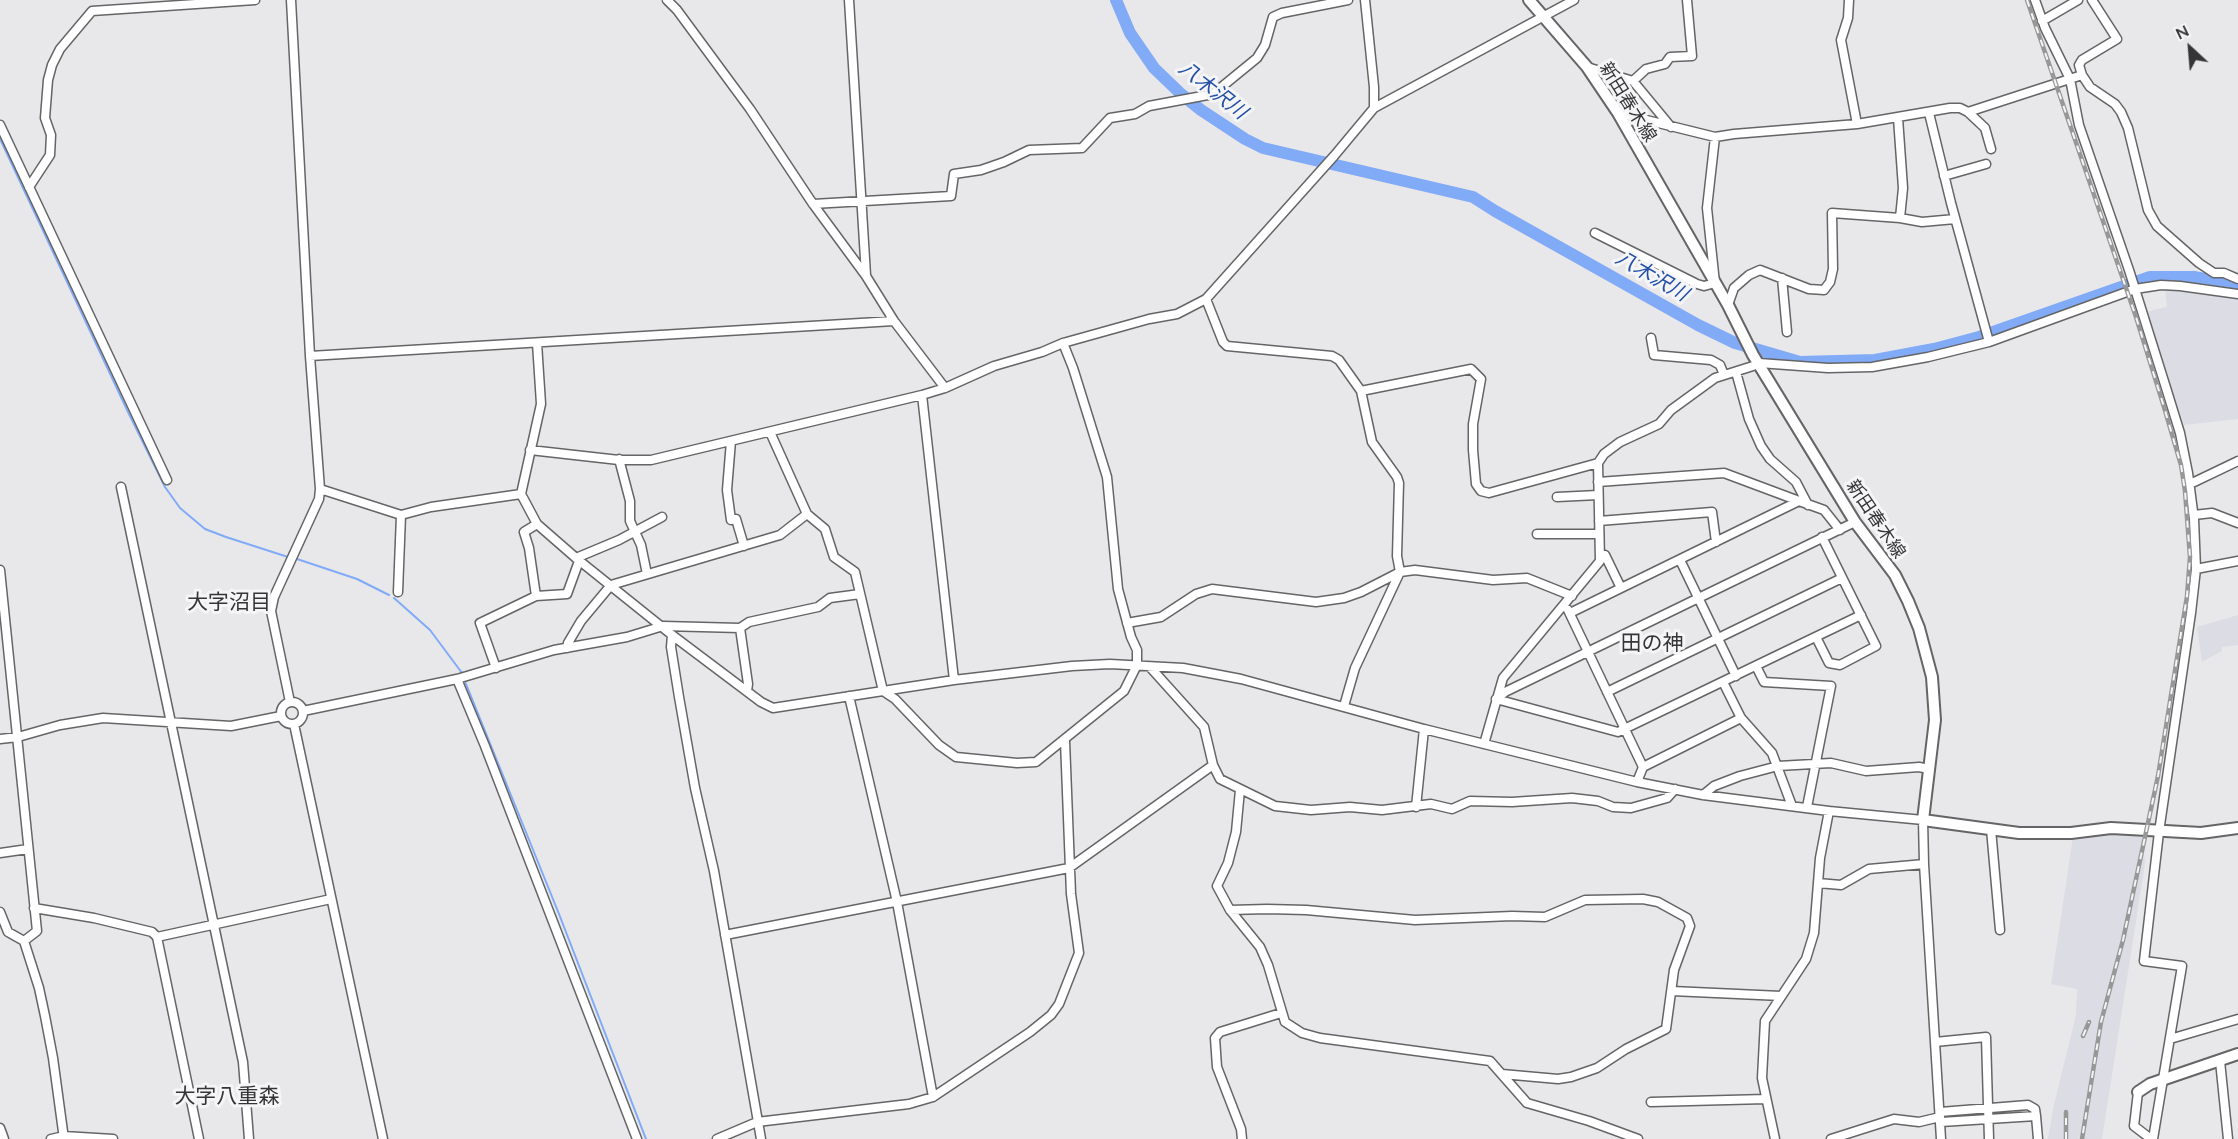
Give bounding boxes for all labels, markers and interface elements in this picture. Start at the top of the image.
north arrow [2160,18,2220,78]
text: N [2172,20,2192,43]
water label: 八木沢川 [1174,56,1252,124]
street label: 新田春木線 [1595,58,1661,146]
water label: 八木沢川 [1611,246,1693,306]
street label: 新田春木線 [1842,476,1910,562]
district label: 大字沼目 [187,589,271,615]
district label: 田の神 [1621,630,1683,656]
district label: 大字八重森 [175,1083,279,1109]

